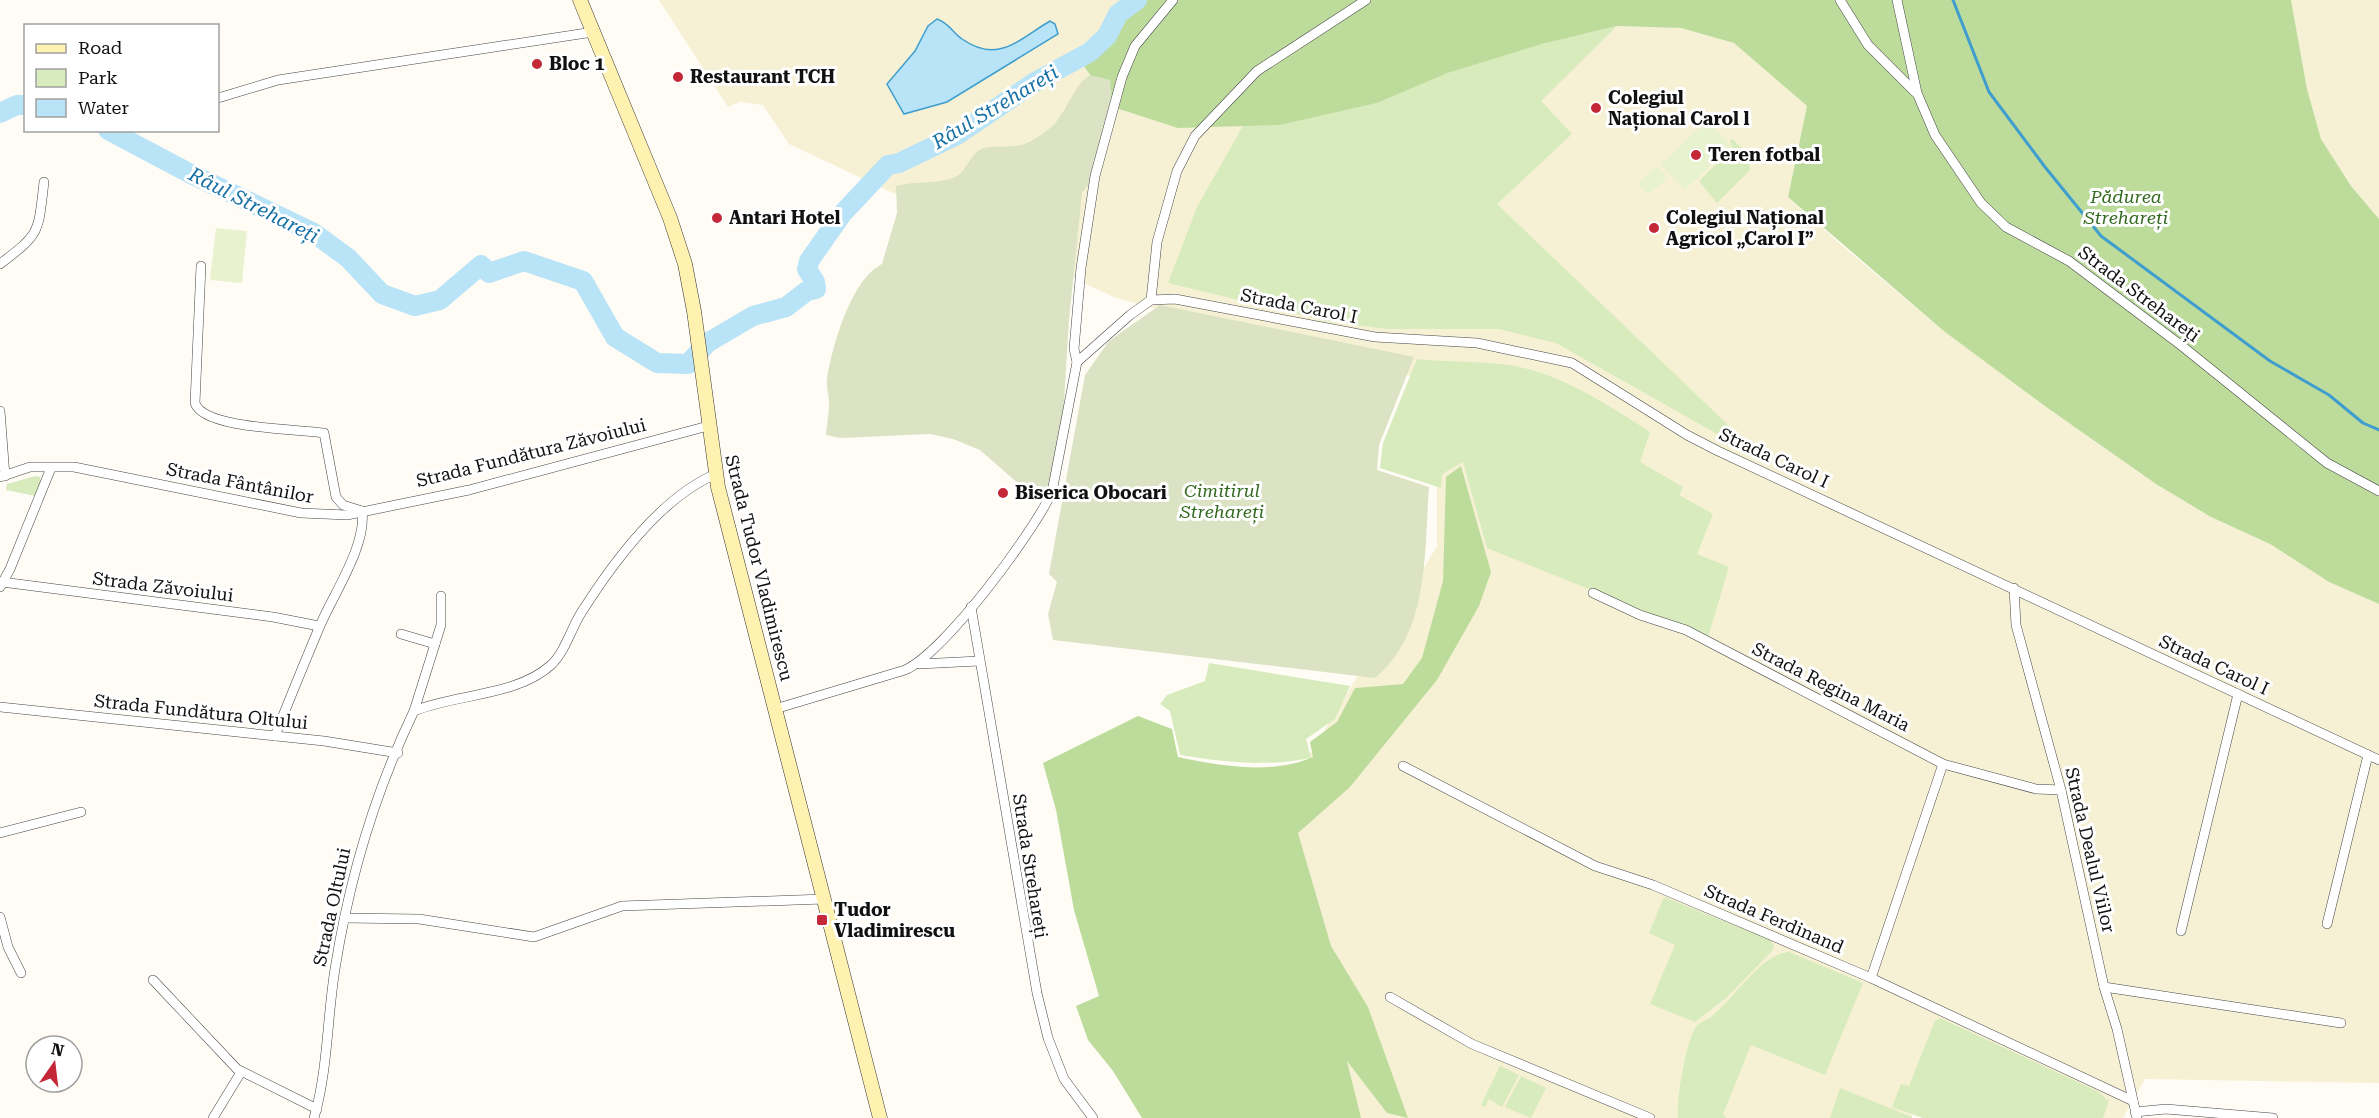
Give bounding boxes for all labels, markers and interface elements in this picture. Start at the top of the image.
legend [24,24,219,132]
text: Road [78,37,123,58]
place label: Bloc 1 [549,53,604,74]
marker: Bloc 1 [530,57,544,71]
water label: Râul Strehareți [927,60,1063,156]
place label: Restaurant TCH [690,66,835,87]
text: Park [78,67,118,88]
marker: Restaurant TCH [671,70,685,84]
place label: Colegiul Național Carol l [1608,87,1750,132]
text: Water [78,97,129,118]
marker: Colegiul Național Carol l [1589,101,1603,115]
place label: Teren fotbal [1708,144,1820,165]
marker: Teren fotbal [1689,148,1703,162]
water label: Râul Strehareți [183,161,323,250]
park label: Pădurea Strehareți [2083,186,2169,230]
place label: Antari Hotel [729,207,841,228]
place label: Colegiul Național Agricol „Carol I” [1666,207,1824,249]
marker: Antari Hotel [710,211,724,225]
marker: Colegiul Național Agricol „Carol I” [1647,221,1661,235]
street label: Strada Strehareți [2074,241,2204,347]
street label: Strada Carol I [1239,284,1359,327]
street label: Strada Fundătura Zăvoiului [414,414,648,491]
street label: Strada Carol I [1716,423,1832,492]
street label: Strada Tudor Vladimirescu [721,453,798,683]
street label: Strada Fântânilor [165,458,315,507]
park label: Cimitirul Strehareți [1179,480,1265,524]
place label: Biserica Obocari [1015,482,1167,503]
marker: Biserica Obocari [996,486,1010,500]
street label: Strada Zăvoiului [91,567,235,606]
street label: Strada Carol I [2156,630,2272,699]
street label: Strada Regina Maria [1749,638,1914,736]
street label: Strada Fundătura Oltului [93,690,309,733]
street label: Strada Dealul Viilor [2061,765,2120,935]
street label: Strada Strehareți [1008,792,1052,940]
street label: Strada Oltului [309,845,354,968]
street label: Strada Ferdinand [1701,880,1847,958]
place label: Tudor Vladimirescu [834,899,955,941]
marker: Tudor Vladimirescu [815,913,829,927]
north arrow [24,1034,84,1094]
text: N [49,1039,66,1061]

